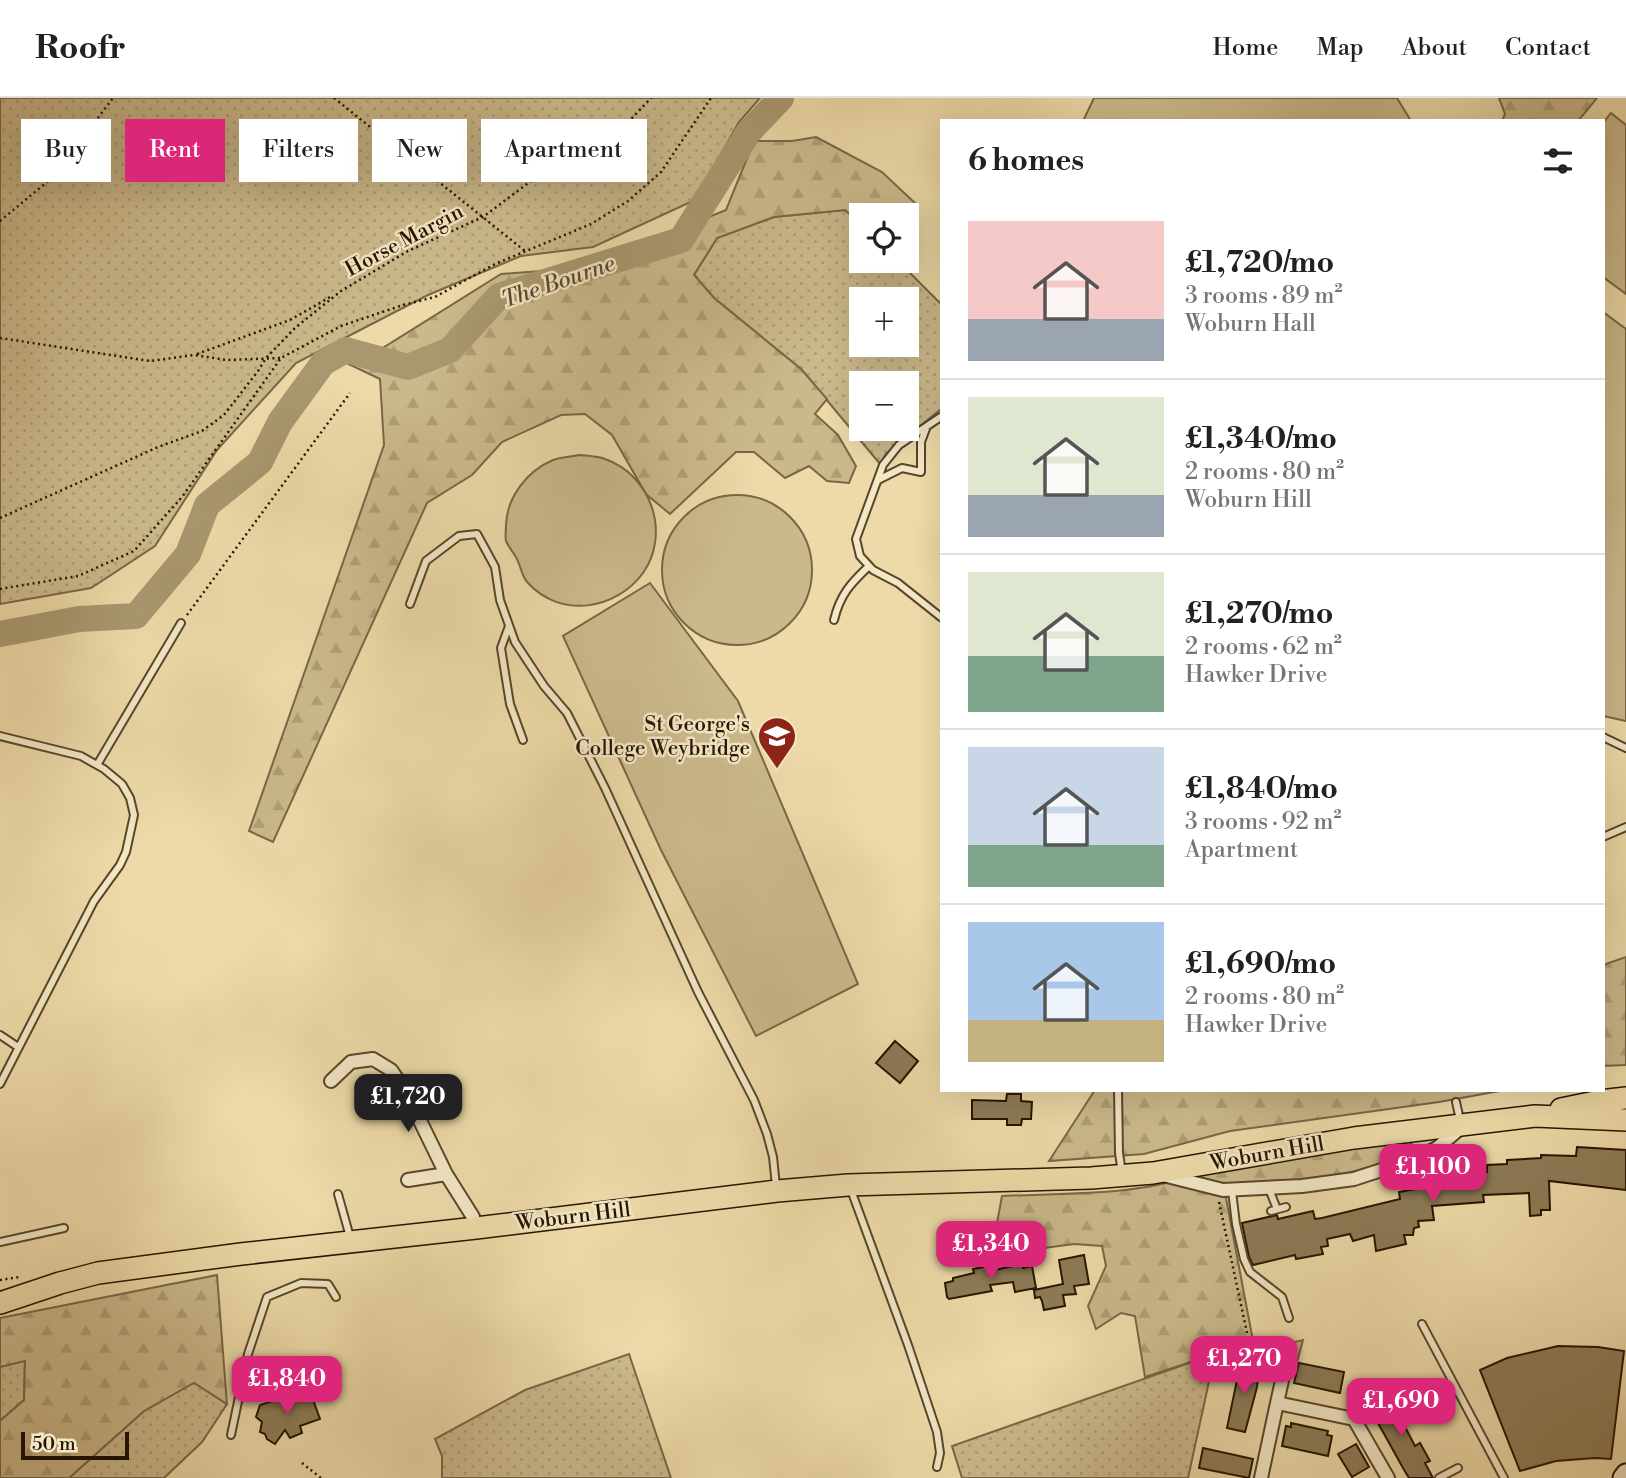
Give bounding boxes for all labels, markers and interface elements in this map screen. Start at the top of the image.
text: Roofr [35,28,126,69]
text: Home [1213,33,1278,63]
text: Map [1316,33,1364,63]
text: About [1402,33,1467,63]
text: Contact [1505,33,1591,63]
chip: Buy [21,119,111,182]
chip: Rent [125,119,225,182]
chip: Filters [239,119,358,182]
chip: New [372,119,467,182]
chip: Apartment [481,119,647,182]
text: 6 homes [968,142,1084,180]
icon: filters [1539,142,1577,180]
street label: Horse Margin [341,199,468,283]
map controls [849,203,919,441]
button: locate [849,203,919,273]
text: £1,720/mo [1185,244,1334,282]
water label: The Bourne [498,249,619,314]
icon: home [1024,249,1108,333]
text: 3 rooms · 89 m² [1185,282,1342,310]
button: + [849,287,919,357]
text: Woburn Hall [1185,310,1316,338]
button: − [849,371,919,441]
text: £1,340/mo [1185,420,1337,458]
icon: home [1024,425,1108,509]
text: 2 rooms · 80 m² [1185,458,1344,486]
text: Woburn Hill [1185,486,1312,514]
text: £1,270/mo [1185,595,1334,633]
icon: home [1024,600,1108,684]
text: 2 rooms · 62 m² [1185,633,1342,661]
text: Hawker Drive [1185,661,1327,689]
place label: St George's College Weybridge [575,712,750,762]
school or university icon: St George's College Weybridge [756,715,798,770]
text: £1,840/mo [1185,770,1338,808]
icon: home [1024,775,1108,859]
text: 3 rooms · 92 m² [1185,808,1341,836]
text: Apartment [1185,836,1298,864]
text: £1,690/mo [1185,945,1336,983]
icon: home [1024,950,1108,1034]
text: 2 rooms · 80 m² [1185,983,1344,1011]
text: Hawker Drive [1185,1011,1327,1039]
pin: £1,720 [351,1074,465,1134]
text: £1,720 [370,1083,446,1111]
street label: Woburn Hill [1207,1131,1326,1177]
pin: £1,100 [1376,1144,1490,1204]
text: £1,100 [1395,1153,1471,1181]
street label: Woburn Hill [513,1197,632,1237]
pin: £1,340 [934,1222,1048,1281]
text: £1,340 [952,1230,1030,1258]
pin: £1,270 [1187,1336,1301,1396]
text: £1,270 [1206,1345,1282,1373]
pin: £1,840 [230,1356,344,1416]
text: £1,840 [248,1365,326,1393]
pin: £1,690 [1344,1378,1458,1438]
text: £1,690 [1363,1387,1439,1415]
scale bar [21,1429,130,1461]
text: 50 m [32,1432,76,1456]

